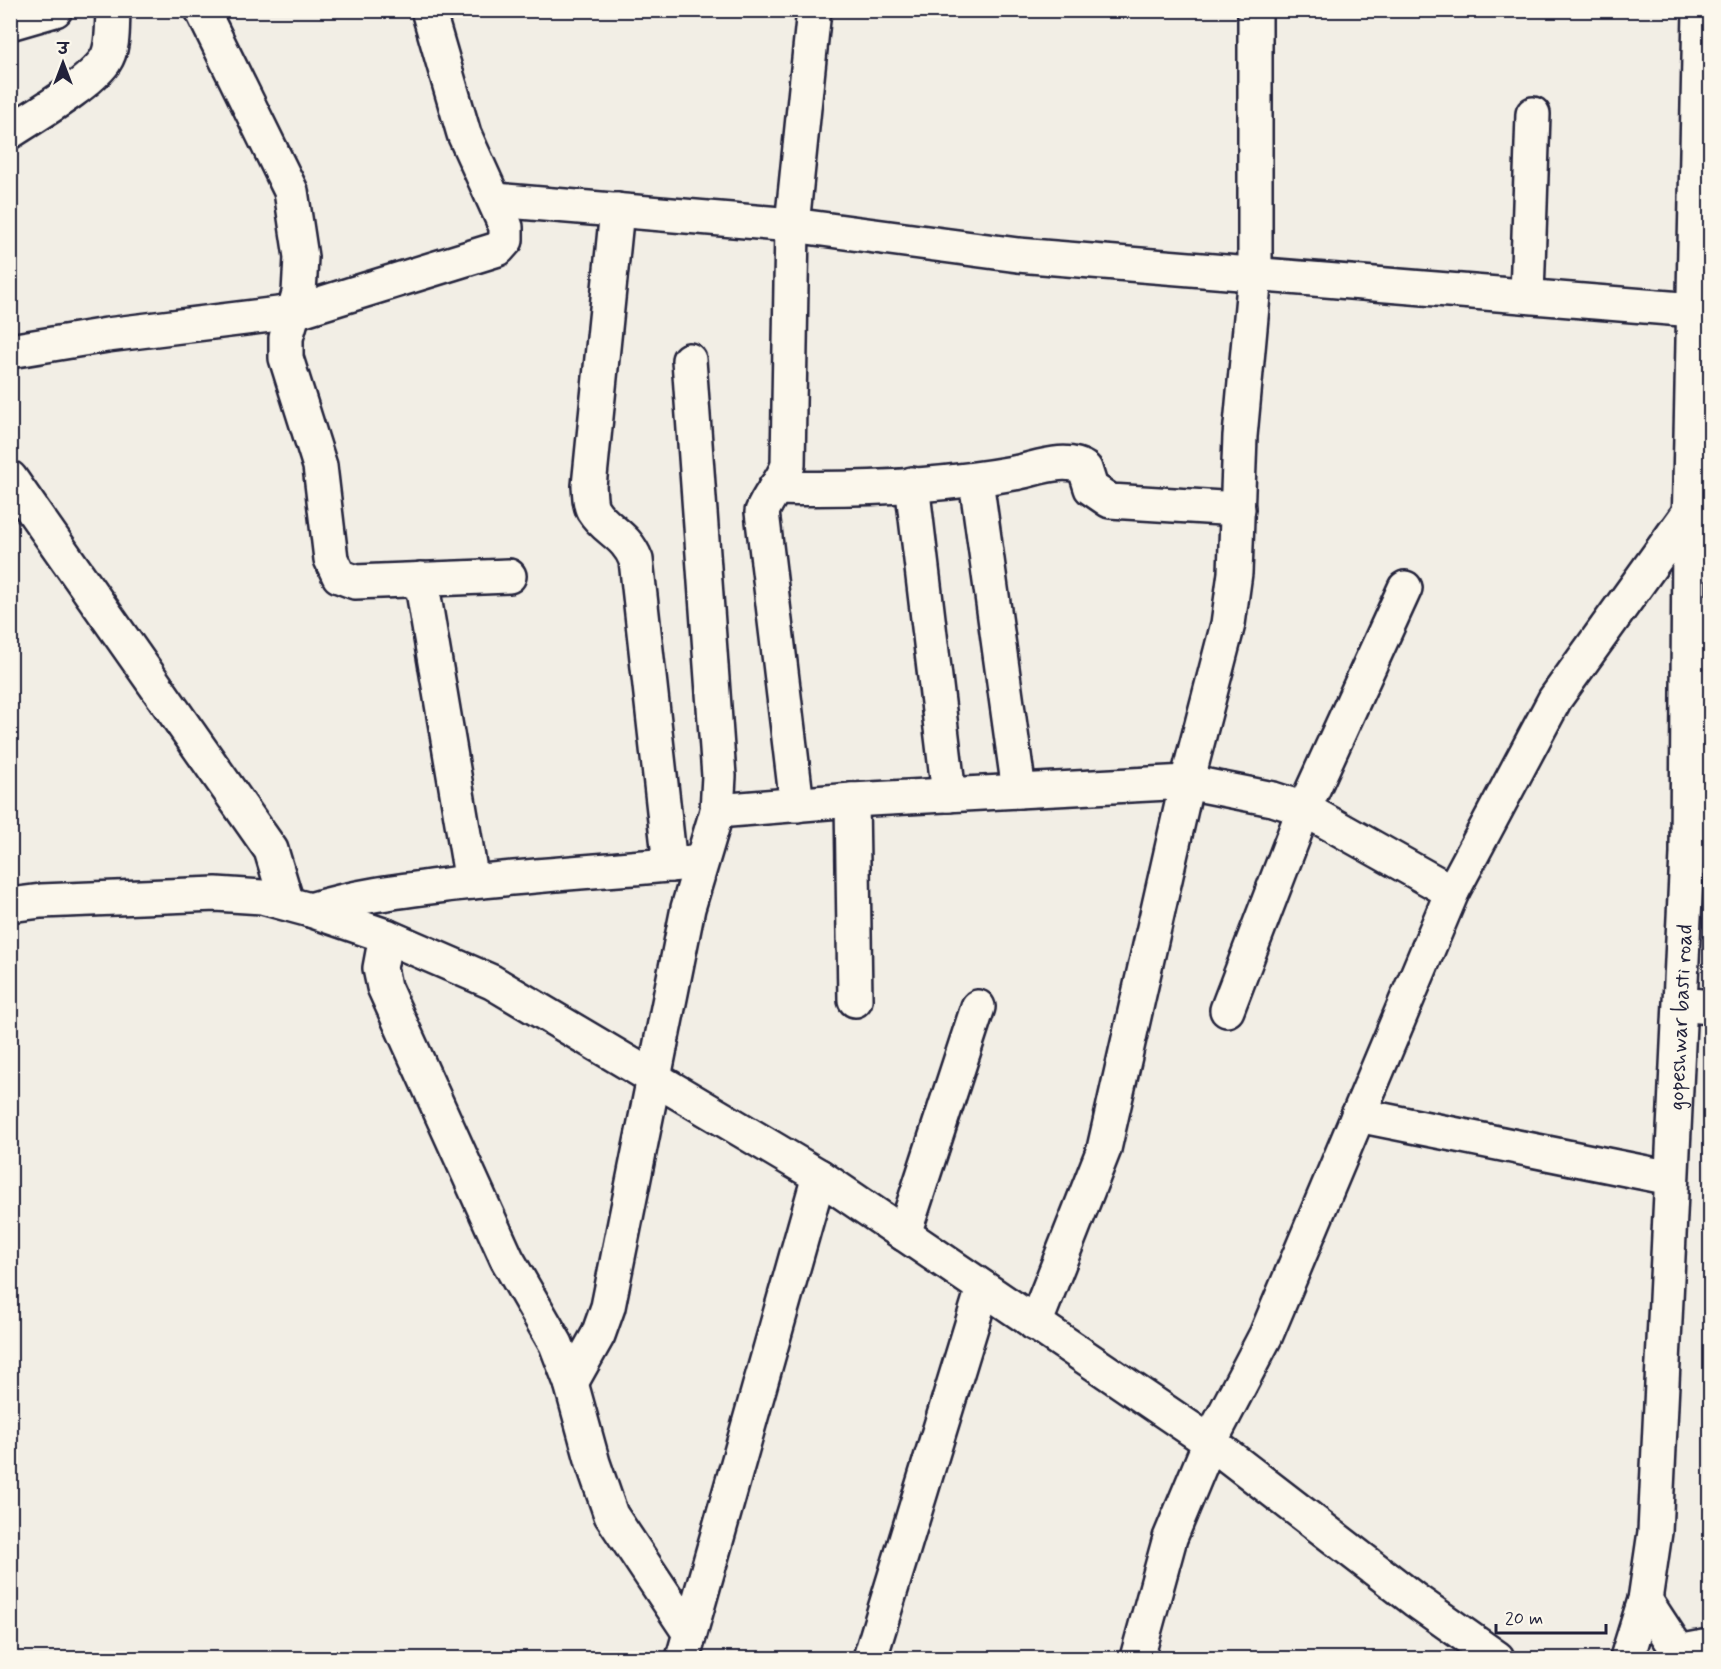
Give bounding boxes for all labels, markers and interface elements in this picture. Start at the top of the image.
north arrow [33,33,93,93]
text: उ [56,39,70,60]
street label: gopeshwar basti road [1663,923,1700,1111]
scale bar [1496,1597,1606,1635]
text: 20 m [1505,1607,1543,1631]

